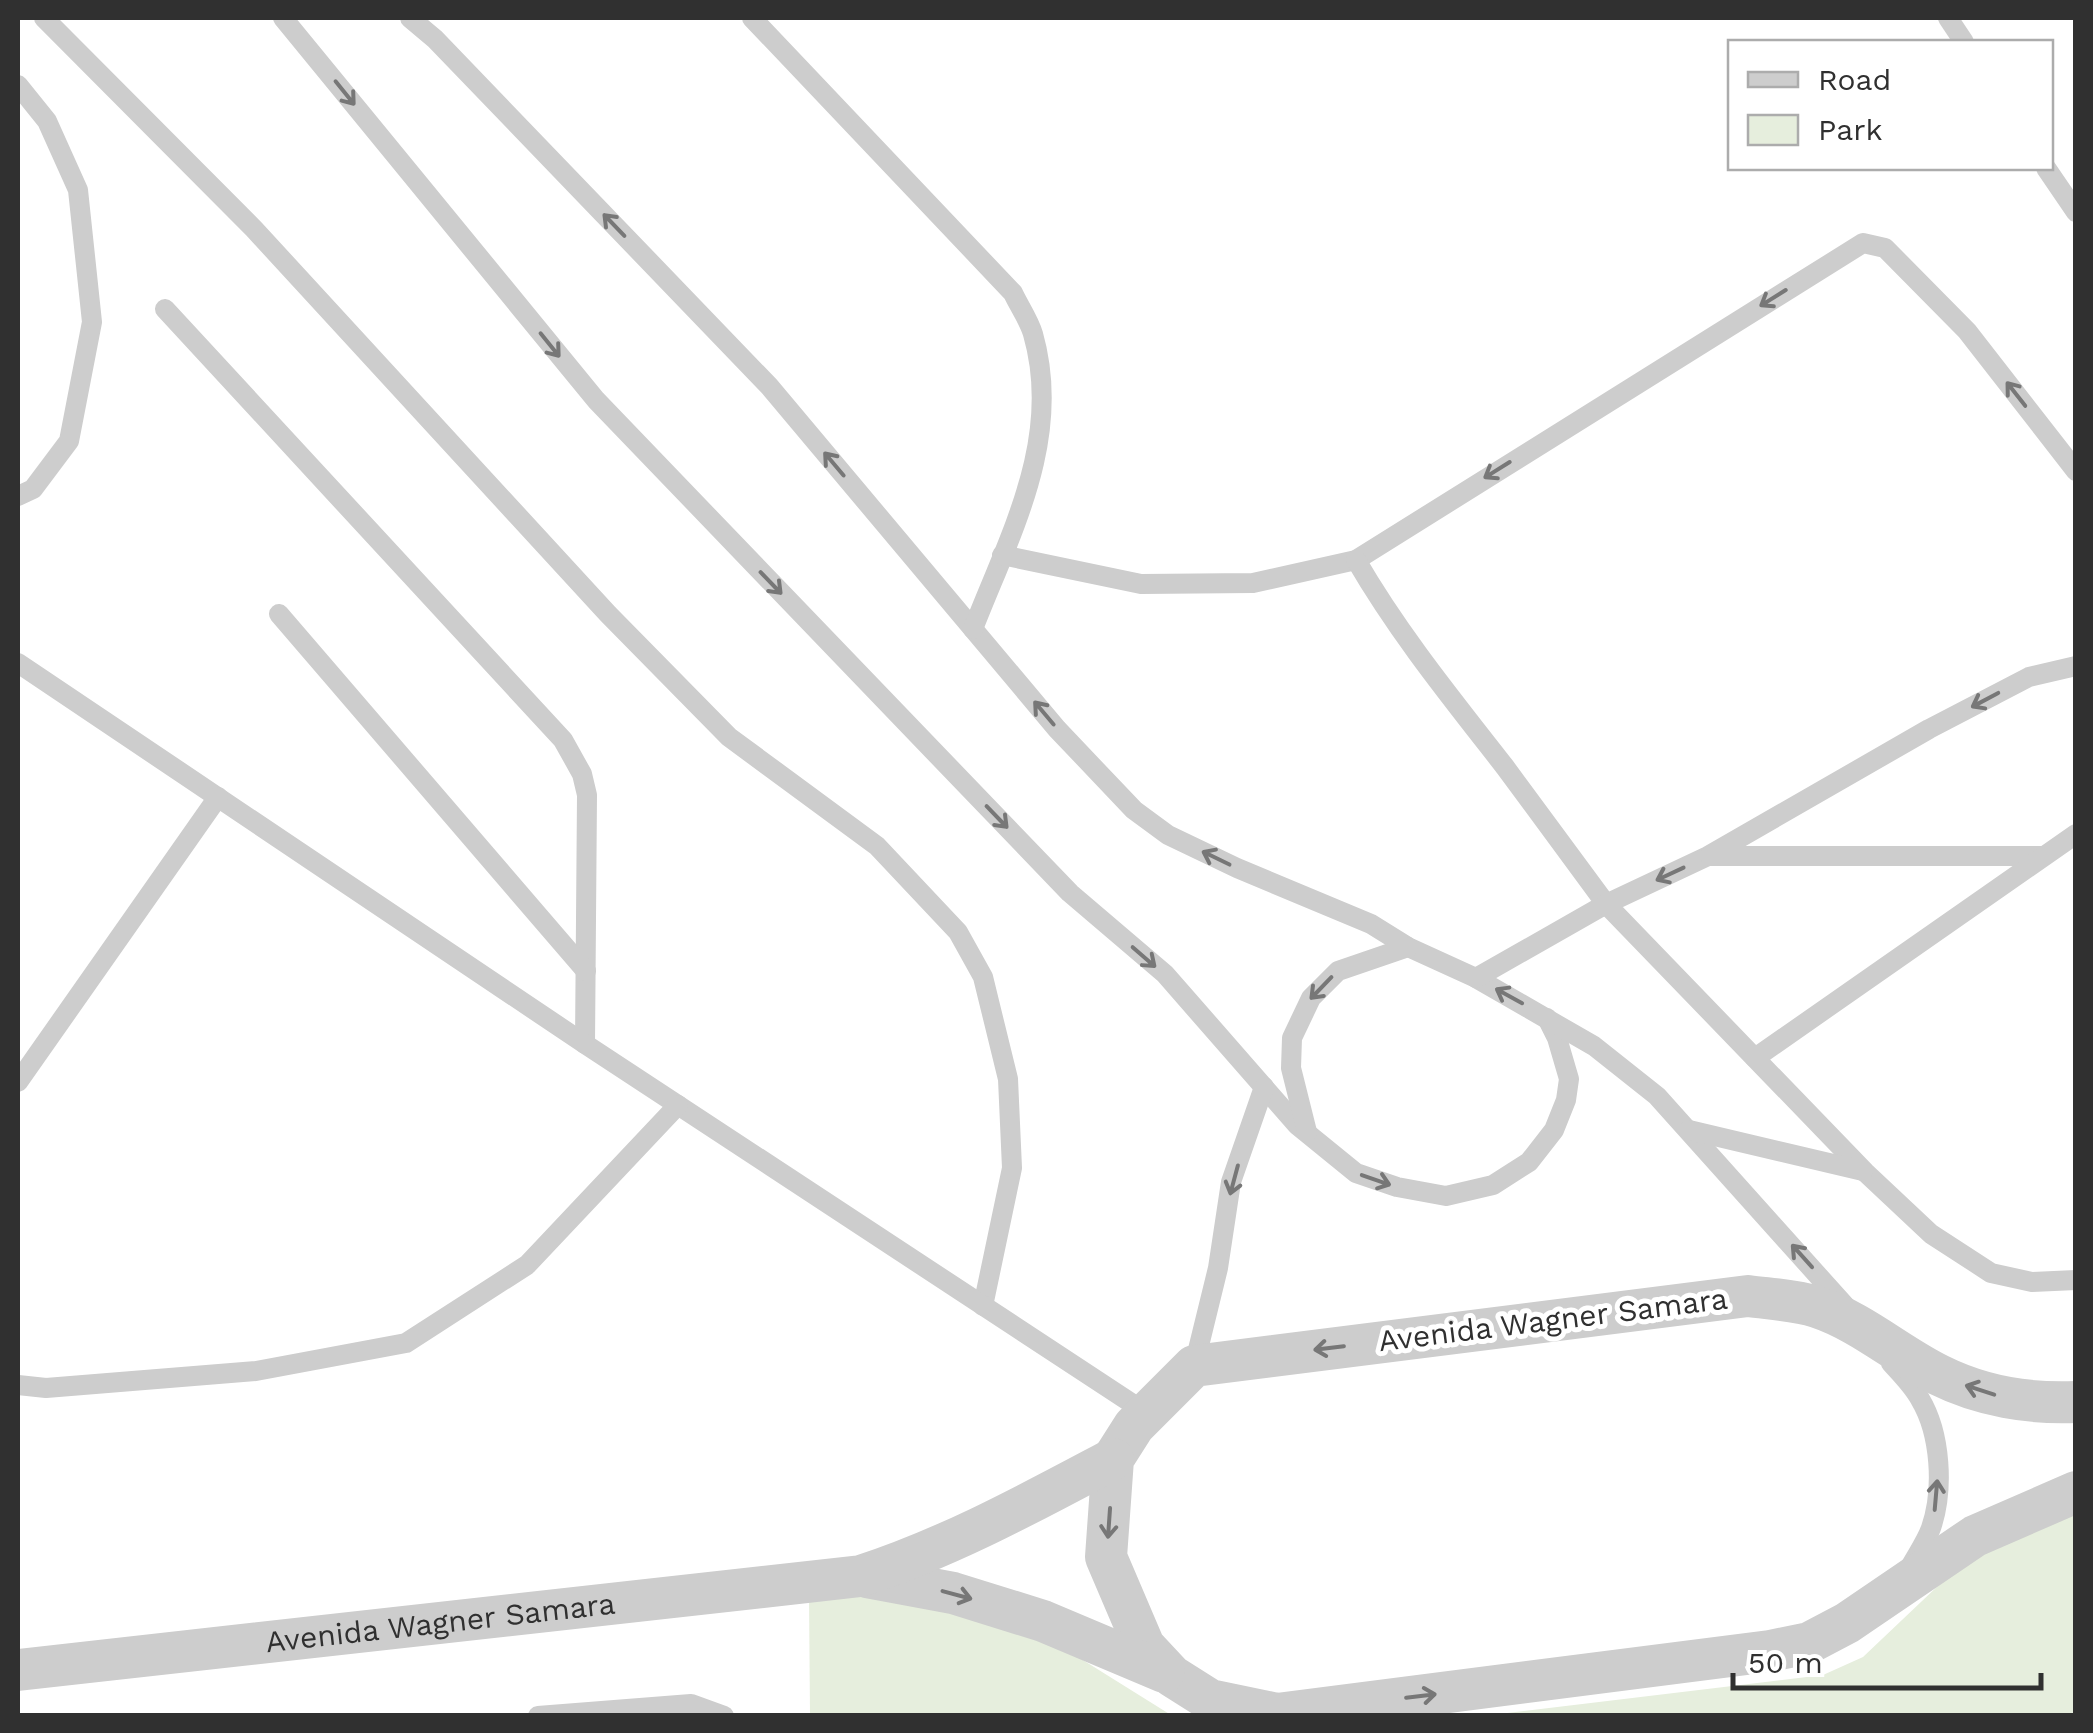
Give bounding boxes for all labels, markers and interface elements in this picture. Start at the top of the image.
legend [1728,40,2053,170]
text: Road [1818,62,1891,97]
one-way arrow [334,79,355,106]
text: Park [1818,112,1883,147]
one-way arrow [602,214,626,238]
one-way arrow [1759,288,1788,308]
one-way arrow [539,331,561,357]
one-way arrow [2006,381,2027,408]
one-way arrow [823,452,846,477]
one-way arrow [1483,460,1512,481]
one-way arrow [759,570,783,594]
one-way arrow [1970,691,2000,710]
one-way arrow [1033,700,1055,726]
one-way arrow [985,804,1009,828]
one-way arrow [1202,848,1232,867]
one-way arrow [1656,866,1686,885]
one-way arrow [1131,945,1156,968]
one-way arrow [1309,975,1333,999]
one-way arrow [1495,986,1525,1006]
one-way arrow [1223,1164,1242,1195]
one-way arrow [1360,1173,1391,1191]
one-way arrow [1791,1244,1814,1269]
street label: Avenida Wagner Samara [1376,1281,1729,1358]
one-way arrow [1314,1339,1346,1358]
one-way arrow [1964,1379,1996,1397]
one-way arrow [1926,1479,1945,1512]
one-way arrow [1099,1507,1118,1539]
street label: Avenida Wagner Samara [264,1586,617,1659]
one-way arrow [940,1587,972,1605]
scale bar [1733,1628,2040,1690]
text: 50 m [1748,1645,1823,1680]
one-way arrow [1404,1686,1437,1704]

